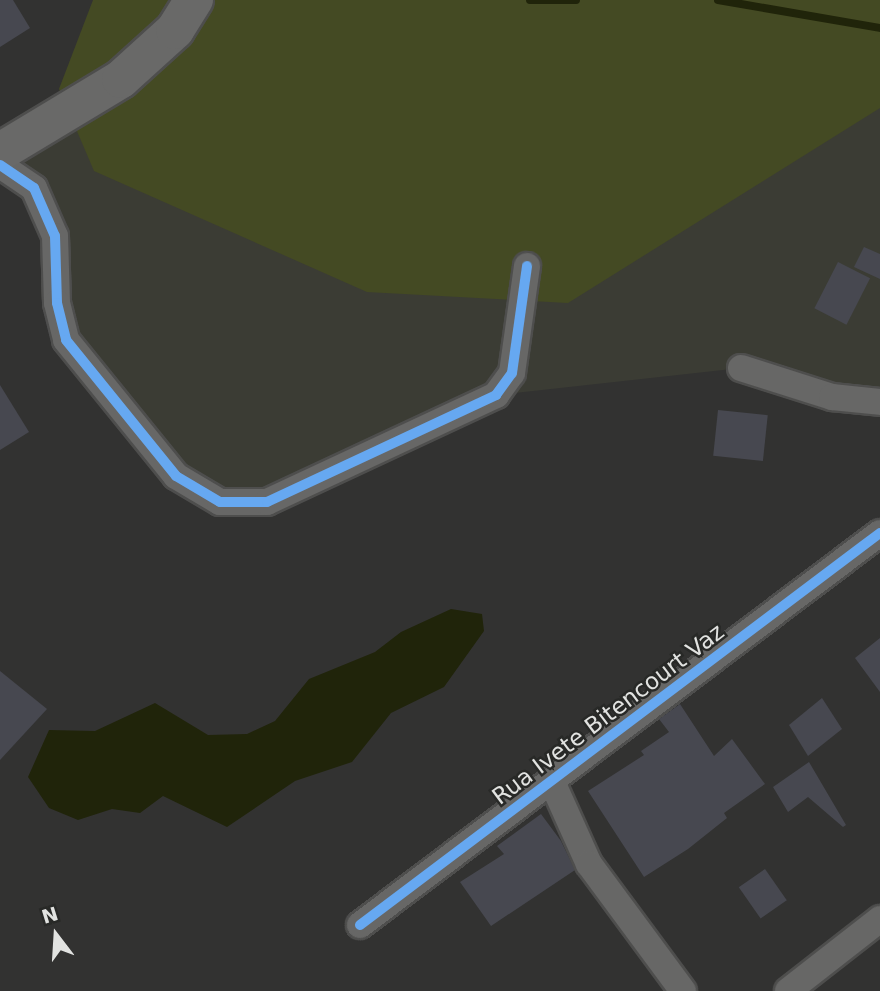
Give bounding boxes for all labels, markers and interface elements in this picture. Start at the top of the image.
street label: Rua Ivete Bitencourt Vaz [487,618,729,810]
north arrow [21,900,91,970]
text: N [39,902,61,928]

